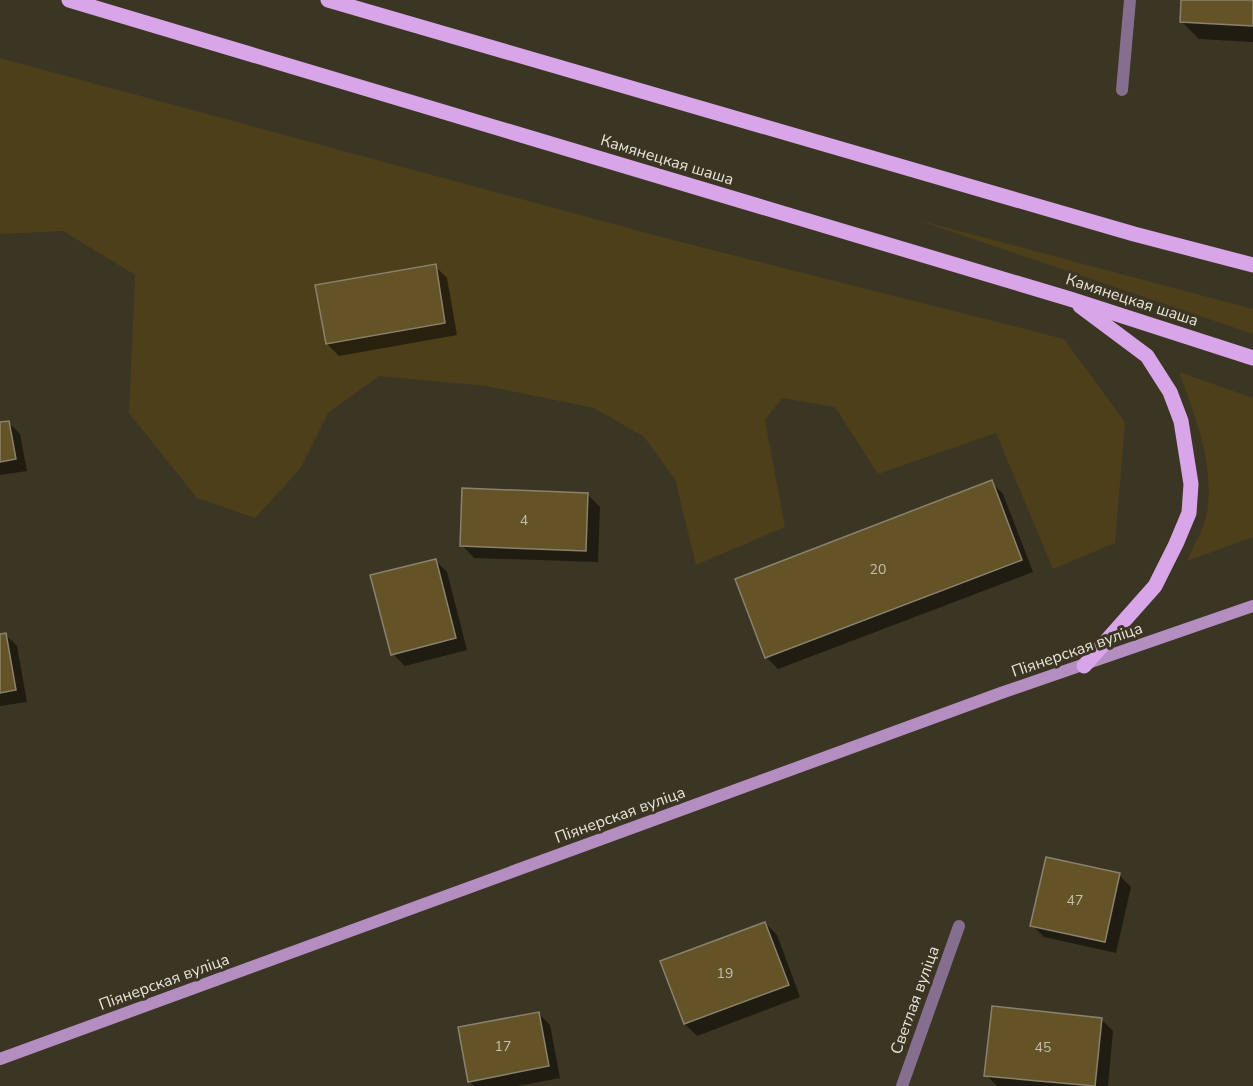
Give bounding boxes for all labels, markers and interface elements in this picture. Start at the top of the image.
street label: Камянецкая шаша [598,129,736,191]
street label: Камянецкая шаша [1063,268,1201,332]
house number: 4 [520,511,528,530]
house number: 20 [870,560,886,579]
street label: Піянерская вуліца [1008,617,1146,683]
street label: Піянерская вуліца [552,781,688,849]
house number: 47 [1067,891,1083,910]
street label: Светлая вуліца [885,943,945,1057]
street label: Піянерская вуліца [96,948,232,1016]
house number: 19 [717,964,733,983]
house number: 17 [495,1037,511,1056]
house number: 45 [1035,1038,1051,1057]

